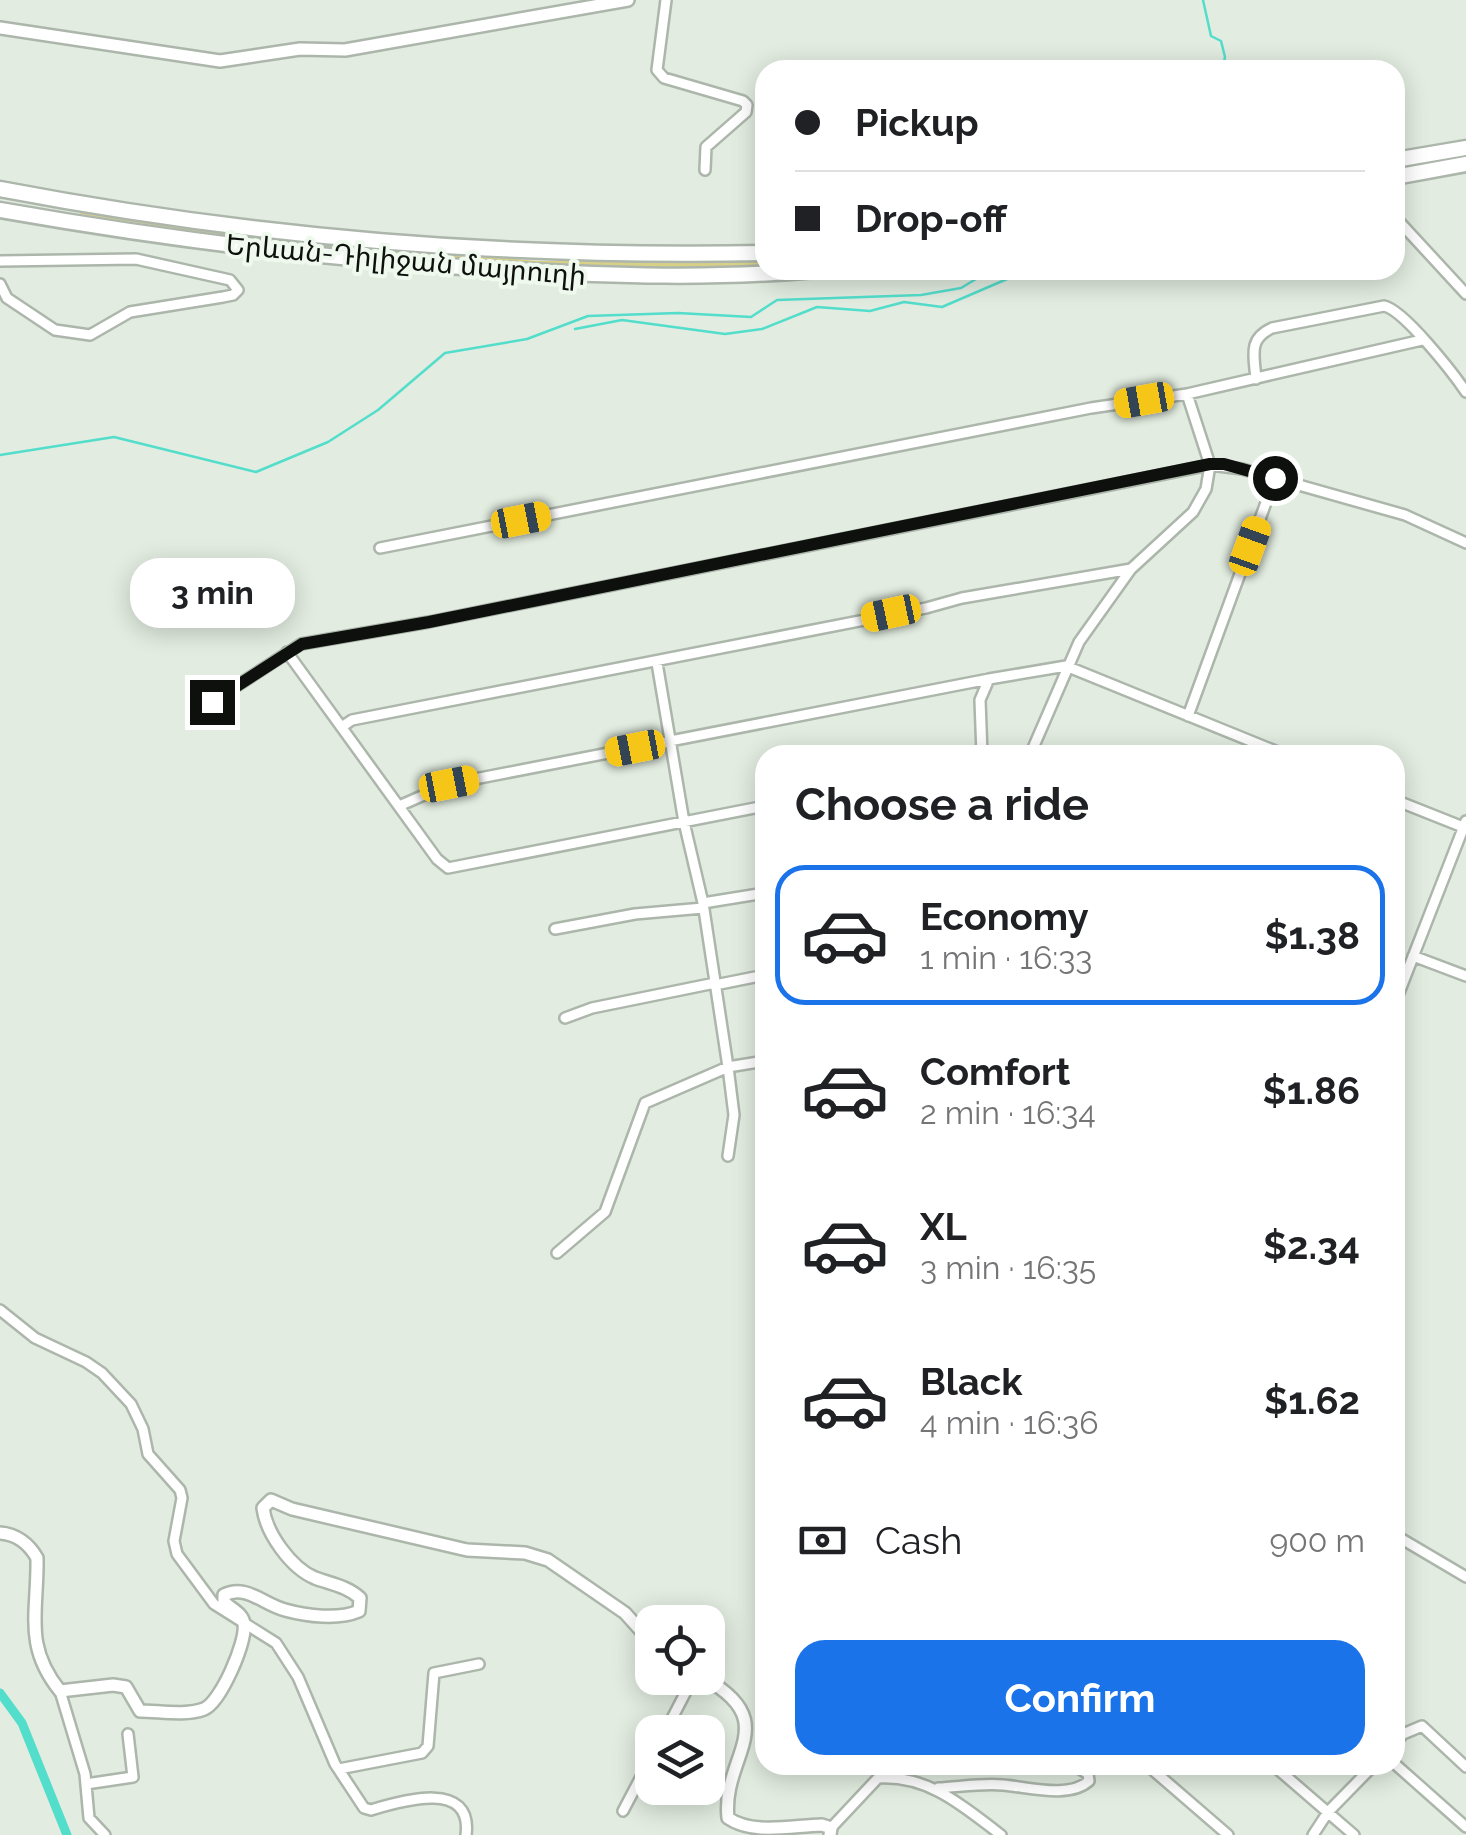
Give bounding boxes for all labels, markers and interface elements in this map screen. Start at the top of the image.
text: Pickup [855,100,979,145]
text: Drop-off [855,196,1007,241]
street label: Երևան-Դիլիջան մայրուղի [224,228,588,292]
car [1112,380,1176,420]
route start [1253,456,1298,501]
car [489,500,553,540]
car [1226,513,1274,579]
callout: 3 min [130,557,294,627]
text: 3 min [171,574,254,611]
car [859,592,923,634]
route end [190,680,235,725]
car [603,728,667,768]
car [417,764,481,804]
text: Choose a ride [795,778,1089,831]
icon: car [800,890,890,980]
text: Economy [920,894,1089,939]
text: $1.38 [1264,913,1360,958]
text: 1 min · 16:33 [920,939,1092,976]
icon: car [800,1045,890,1135]
text: Comfort [920,1049,1070,1094]
text: $1.86 [1263,1068,1360,1113]
text: 2 min · 16:34 [920,1094,1096,1131]
icon: car [800,1200,890,1290]
text: XL [920,1204,967,1249]
text: $2.34 [1263,1223,1360,1268]
text: 3 min · 16:35 [920,1249,1096,1286]
icon: car [800,1355,890,1445]
text: Black [920,1359,1022,1404]
text: $1.62 [1264,1378,1360,1423]
text: 4 min · 16:36 [920,1404,1098,1441]
icon: cash [795,1513,850,1568]
text: Cash [875,1518,962,1563]
text: 900 m [1270,1522,1365,1559]
map controls [635,1605,725,1805]
button: locate [635,1605,725,1695]
button: Confirm [795,1640,1365,1755]
button: layers [635,1715,725,1805]

